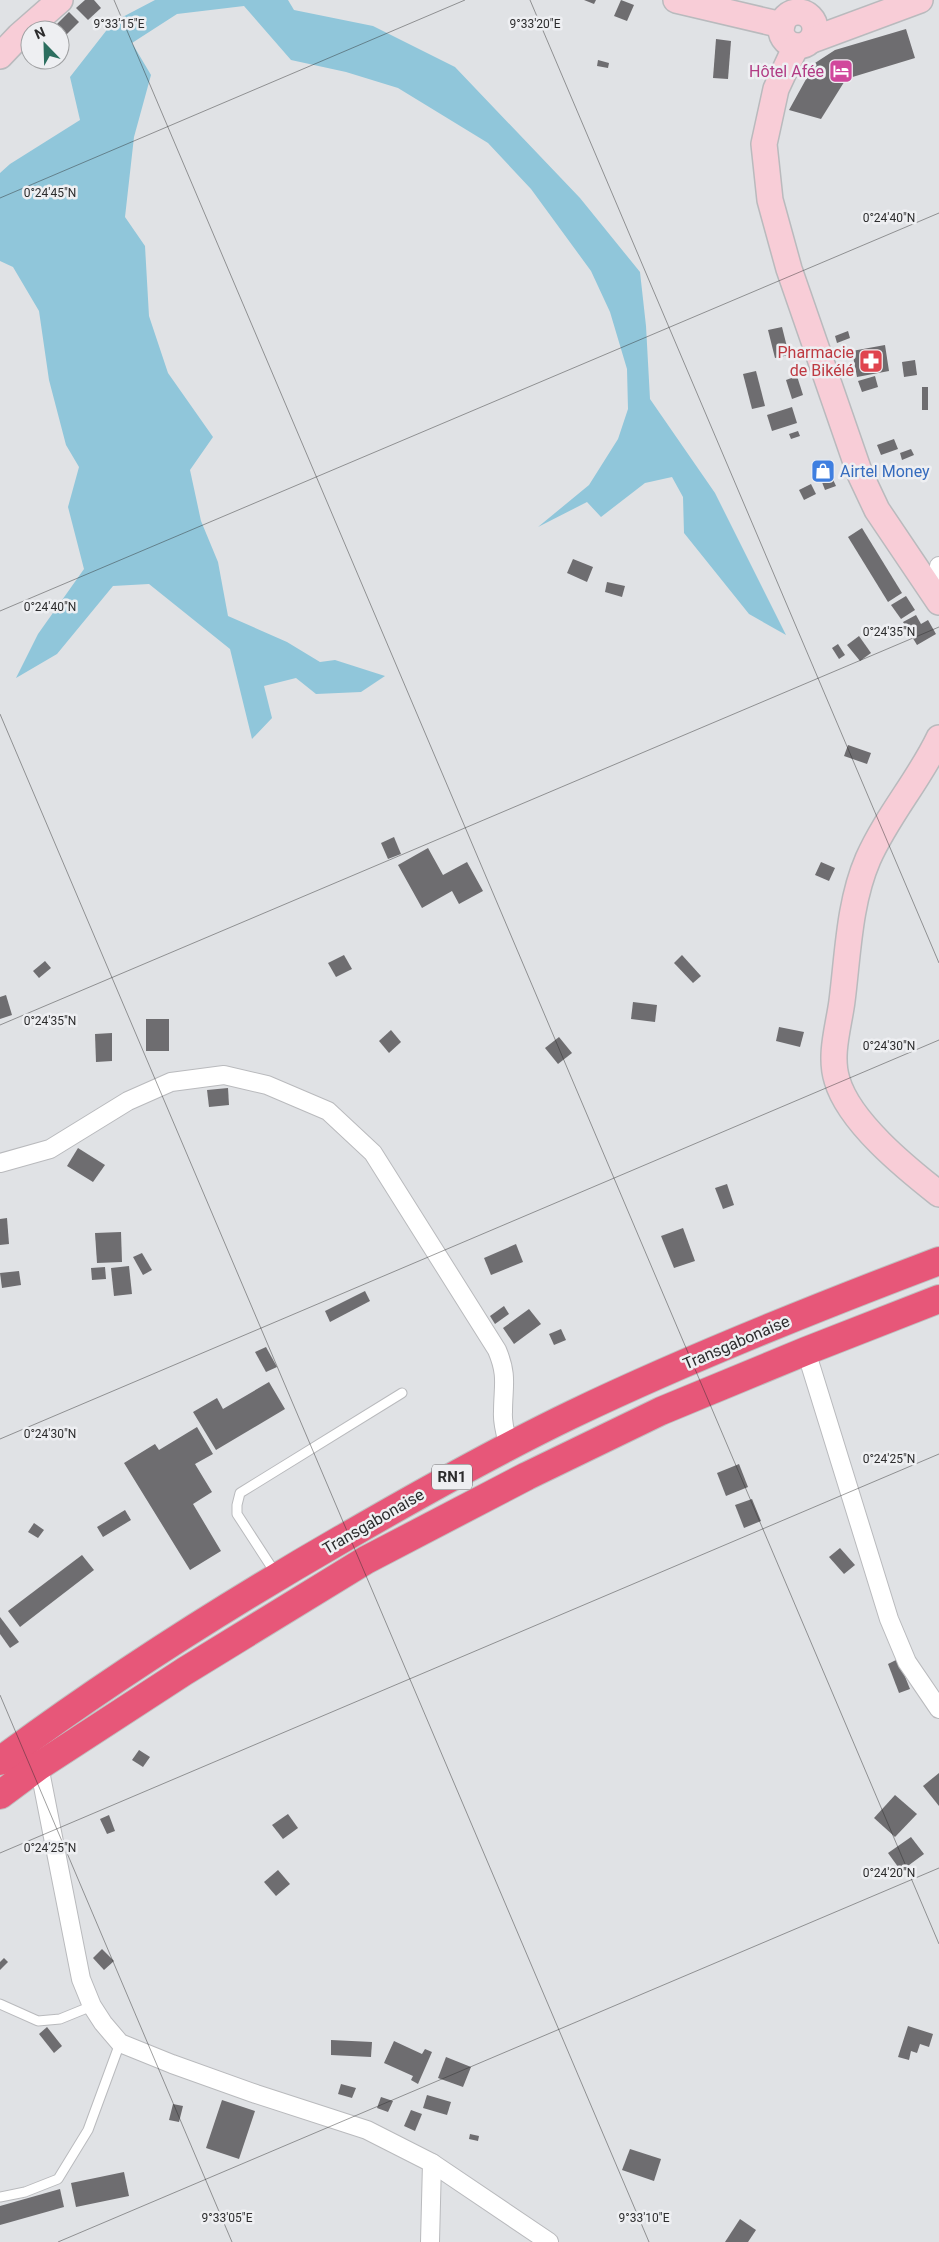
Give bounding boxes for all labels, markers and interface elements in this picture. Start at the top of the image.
text: 9°33'15"E [94,17,145,31]
text: 9°33'20"E [510,17,561,31]
north arrow [20,20,70,70]
text: N [32,24,48,42]
hotel icon: Hôtel Afée [828,58,854,84]
place label: Hôtel Afée [749,62,824,81]
text: 0°24'45"N [24,186,76,200]
text: 0°24'40"N [863,211,915,225]
place label: Pharmacie de Bikélé [777,343,854,380]
pharmacy icon: Pharmacie de Bikélé [858,348,884,374]
shop icon: Airtel Money [810,458,836,484]
place label: Airtel Money [840,462,930,481]
text: 0°24'40"N [24,600,76,614]
text: 0°24'35"N [863,625,915,639]
text: 0°24'35"N [24,1014,76,1028]
text: 0°24'30"N [863,1039,915,1053]
street label: Transgabonaise [680,1311,792,1373]
text: 0°24'30"N [24,1427,76,1441]
text: 0°24'25"N [863,1452,915,1466]
road number: RN1 [432,1464,472,1490]
street label: Transgabonaise [319,1485,427,1558]
text: 0°24'25"N [24,1841,76,1855]
text: 0°24'20"N [863,1866,915,1880]
text: 9°33'05"E [202,2211,253,2225]
text: 9°33'10"E [619,2211,670,2225]

